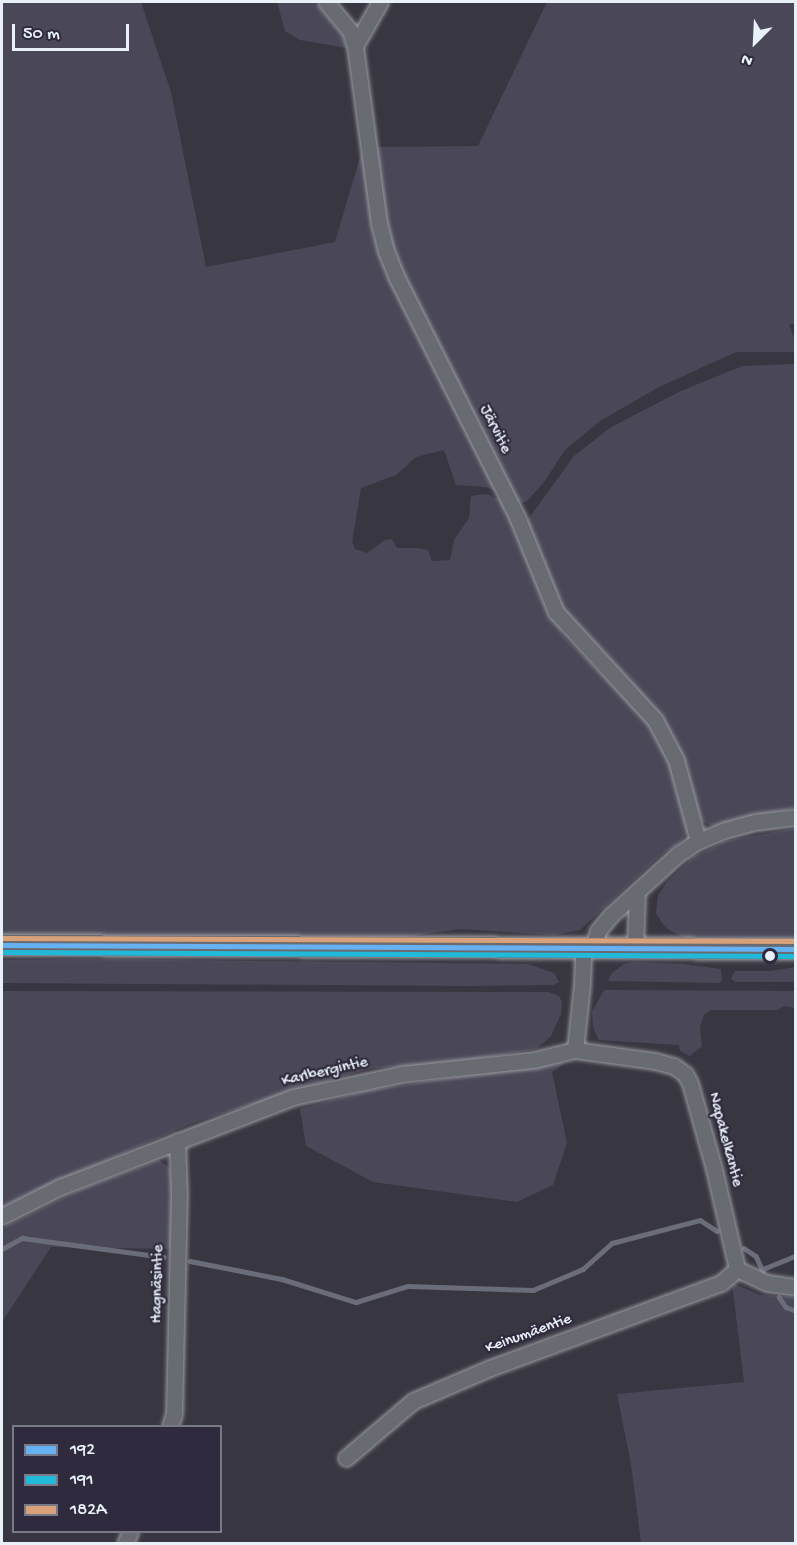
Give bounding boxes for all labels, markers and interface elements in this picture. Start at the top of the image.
scale bar [15,12,132,50]
north arrow [725,12,785,72]
text: 50 m [23,24,60,45]
text: N [739,48,756,70]
street label: Järvitie [474,403,514,457]
unlabelled marker [764,950,776,962]
street label: Karlbergintie [280,1054,370,1092]
street label: Napakelkantie [702,1091,746,1189]
street label: Hagnäsintie [149,1244,169,1324]
street label: Keinumäentie [483,1311,575,1359]
legend [12,1425,222,1533]
text: 192 [70,1440,95,1461]
text: 191 [70,1470,94,1491]
text: 182A [70,1500,107,1521]

